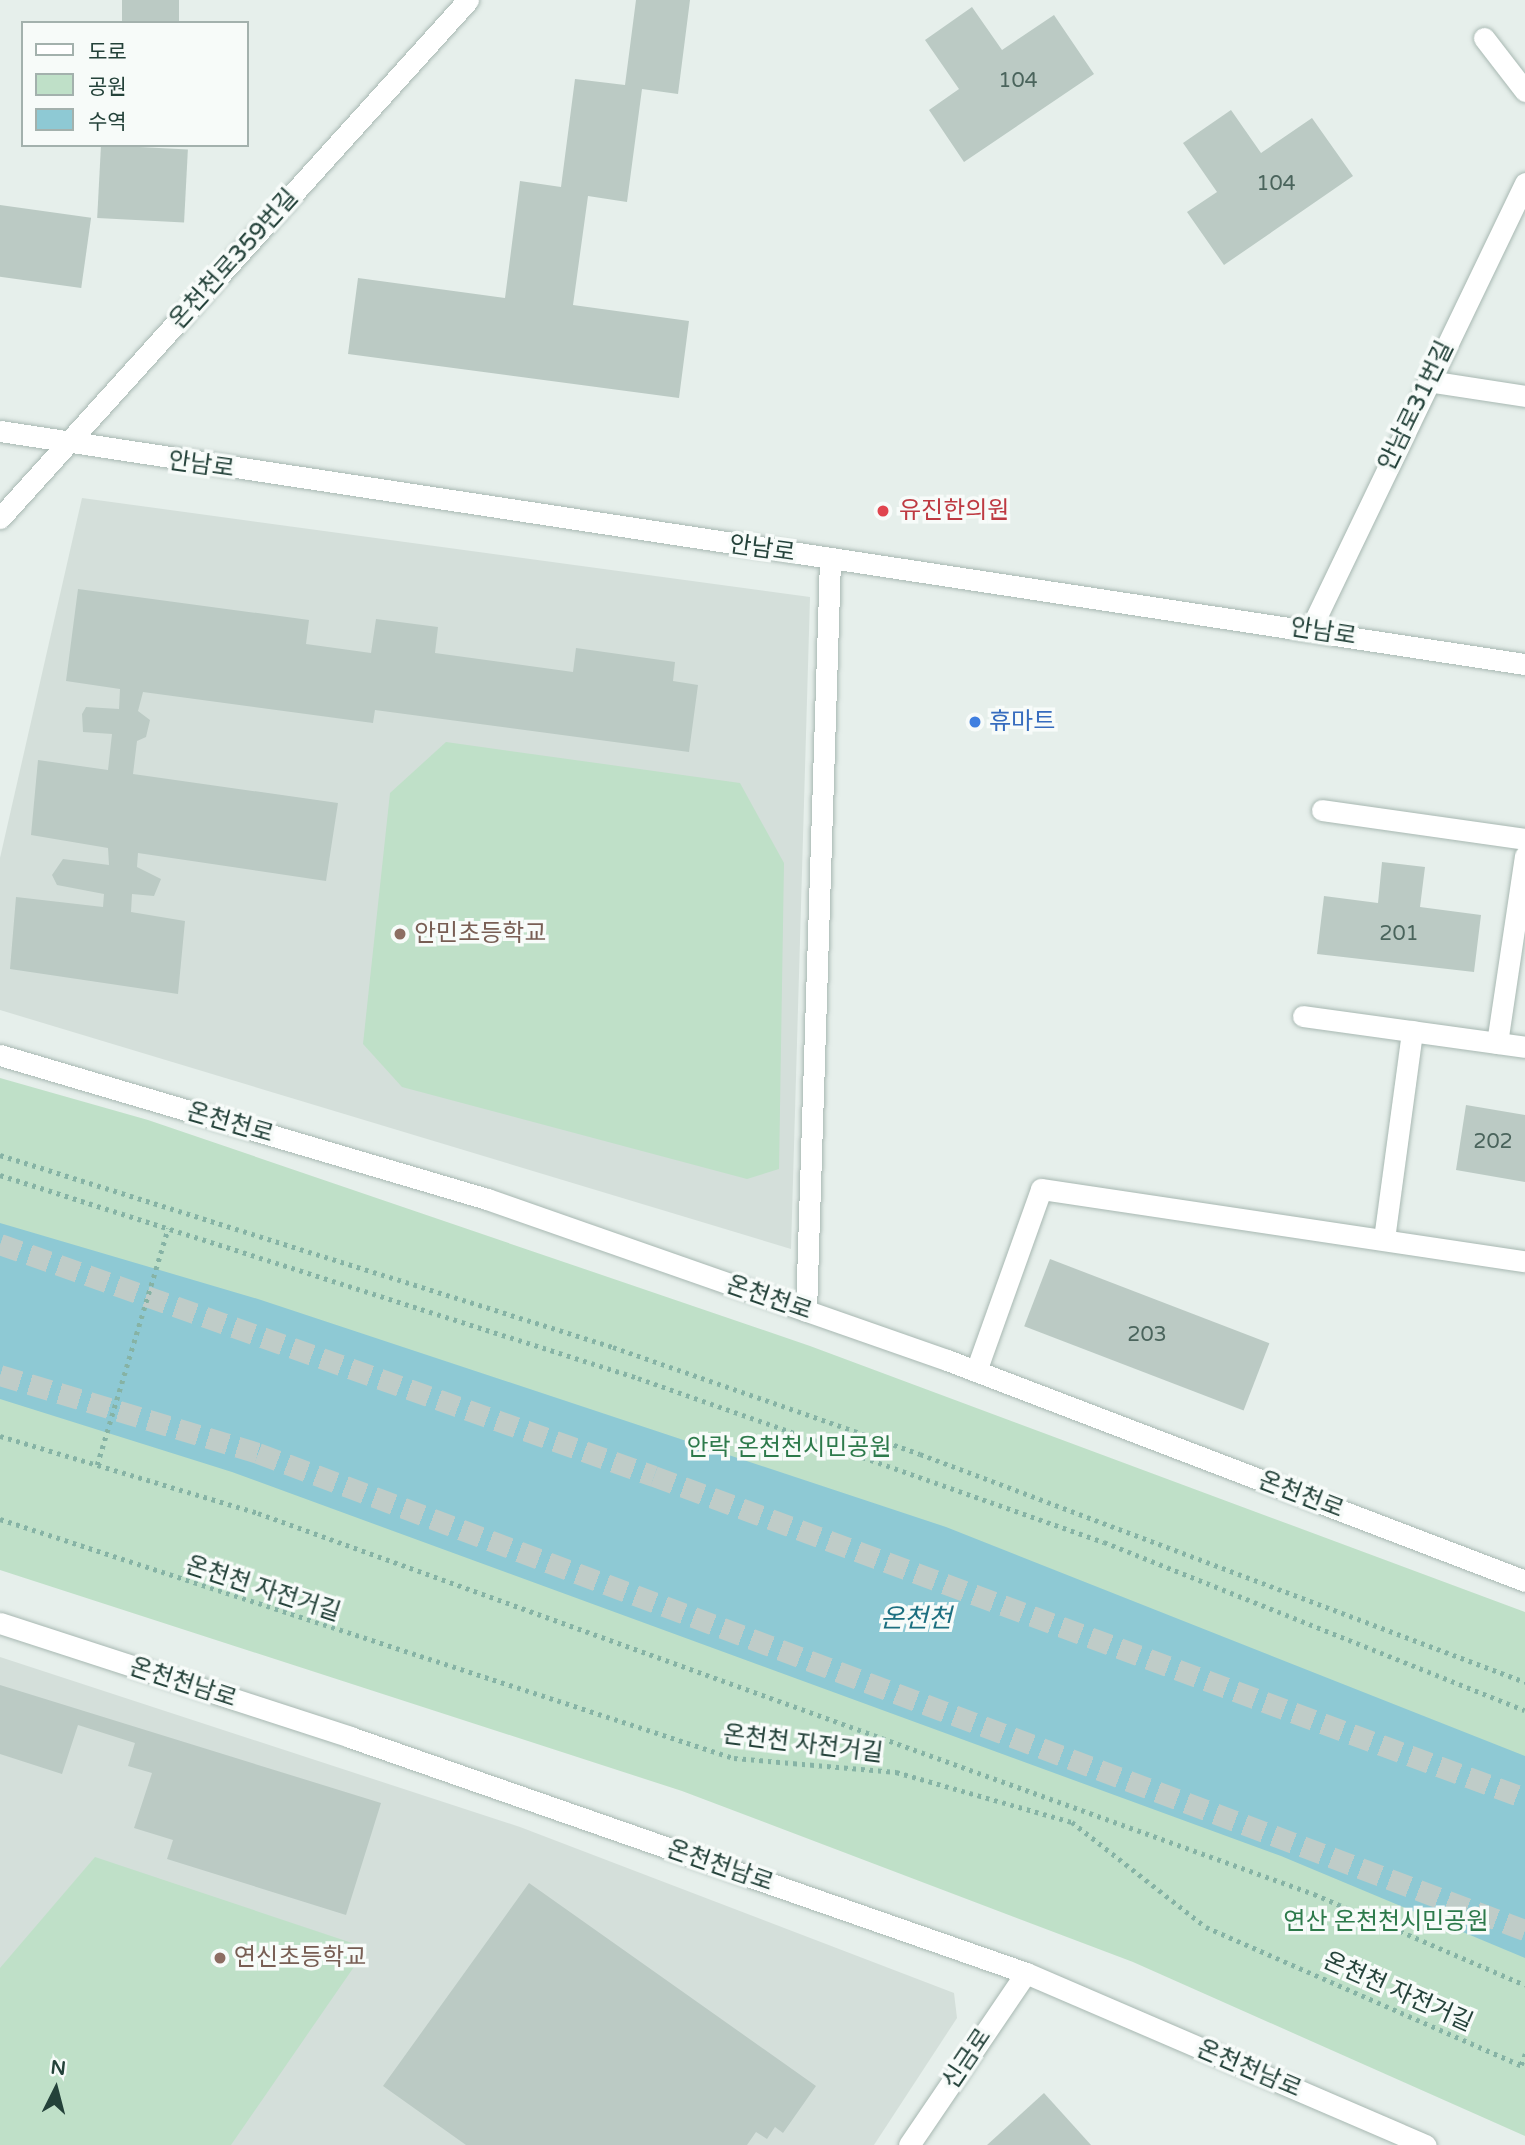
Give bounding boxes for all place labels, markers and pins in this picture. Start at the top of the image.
place label: 유진한의원 [899,497,1009,525]
marker: 유진한의원 [873,501,893,521]
place label: 휴마트 [989,708,1055,736]
marker: 휴마트 [967,714,983,730]
place label: 안민초등학교 [414,920,546,948]
marker: 안민초등학교 [392,926,408,942]
place label: 연신초등학교 [234,1944,366,1972]
marker: 연신초등학교 [212,1950,228,1966]

